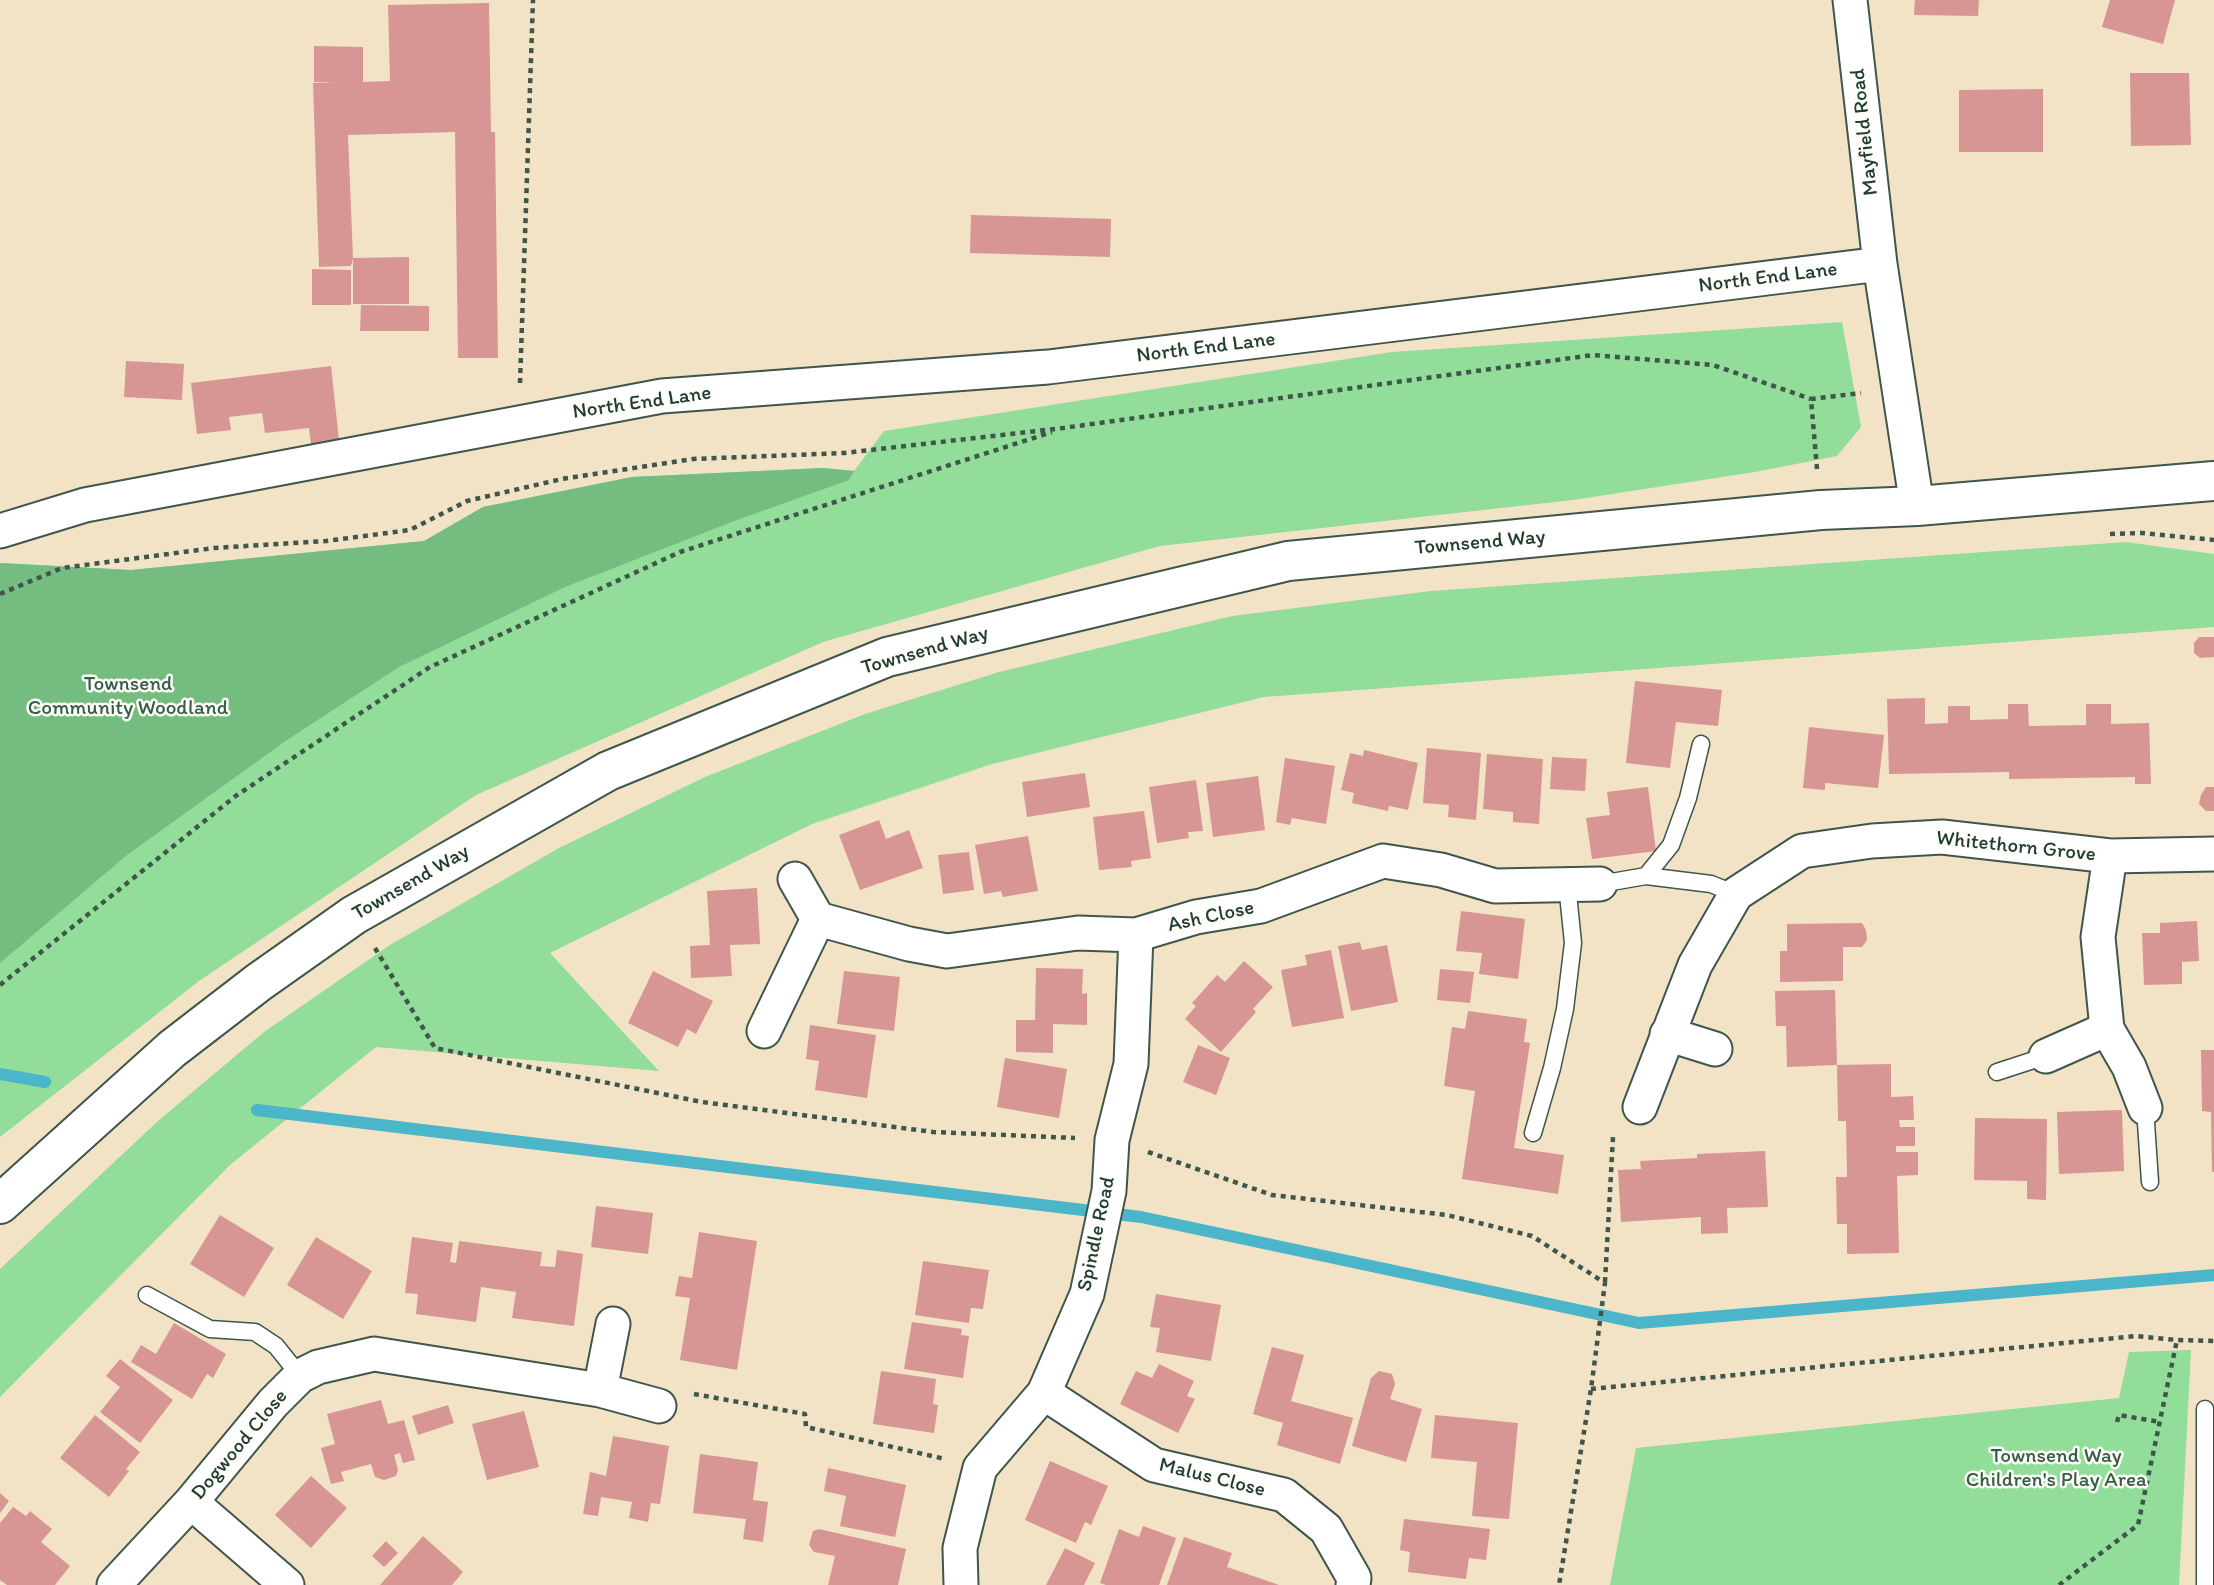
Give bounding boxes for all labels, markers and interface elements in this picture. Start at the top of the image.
street label: Mayfield Road [1846,67,1884,197]
street label: North End Lane [1697,257,1839,299]
street label: North End Lane [1135,327,1277,369]
street label: North End Lane [571,381,713,425]
street label: Townsend Way [1414,525,1546,561]
street label: Townsend Way [859,621,991,681]
park label: Townsend Community Woodland [28,672,228,722]
street label: Whitethorn Grove [1935,826,2097,868]
street label: Townsend Way [348,839,474,927]
street label: Ash Close [1165,896,1257,938]
street label: Spindle Road [1073,1174,1121,1294]
street label: Dogwood Close [186,1385,294,1505]
park label: Townsend Way Children's Play Area [1966,1444,2146,1494]
street label: Malus Close [1156,1453,1268,1503]

